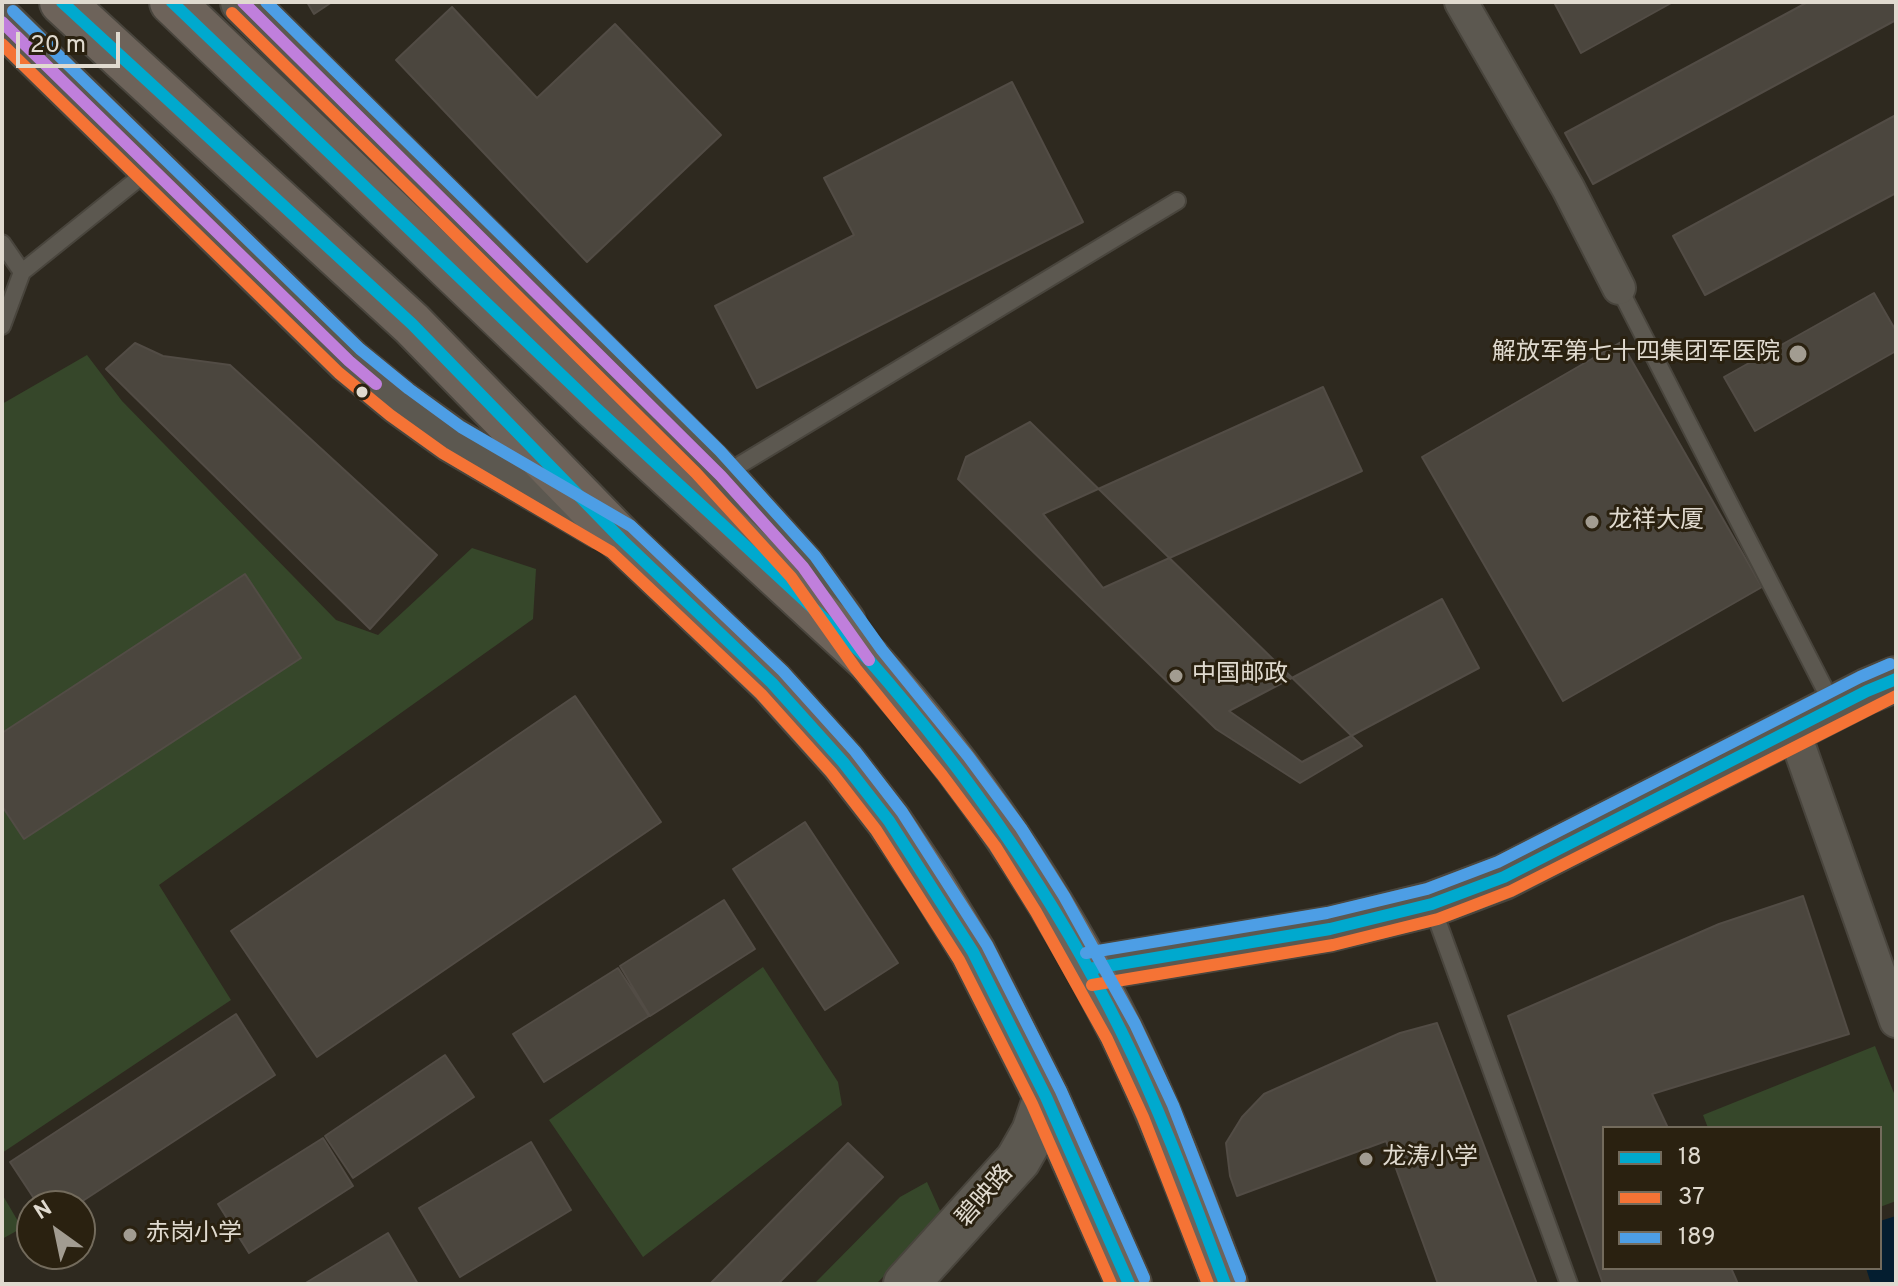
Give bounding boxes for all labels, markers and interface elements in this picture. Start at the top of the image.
scale bar [20,16,124,66]
text: 20 m [30,31,86,61]
place label: 解放军第七十四集团军医院 [1492,340,1780,368]
marker: 解放军第七十四集团军医院 [1787,343,1809,365]
unlabelled marker [354,384,370,400]
place label: 龙祥大厦 [1608,508,1704,536]
marker: 龙祥大厦 [1583,513,1601,531]
place label: 中国邮政 [1192,662,1288,690]
marker: 中国邮政 [1167,667,1185,685]
legend [1602,1126,1882,1270]
text: 18 [1678,1143,1702,1173]
place label: 龙涛小学 [1382,1145,1478,1173]
marker: 龙涛小学 [1357,1150,1375,1168]
street label: 碧映路 [952,1160,1020,1234]
text: 37 [1678,1183,1705,1213]
north arrow [16,1190,96,1270]
text: N [30,1196,58,1227]
place label: 赤岗小学 [146,1221,242,1249]
text: 189 [1678,1223,1715,1253]
marker: 赤岗小学 [121,1226,139,1244]

